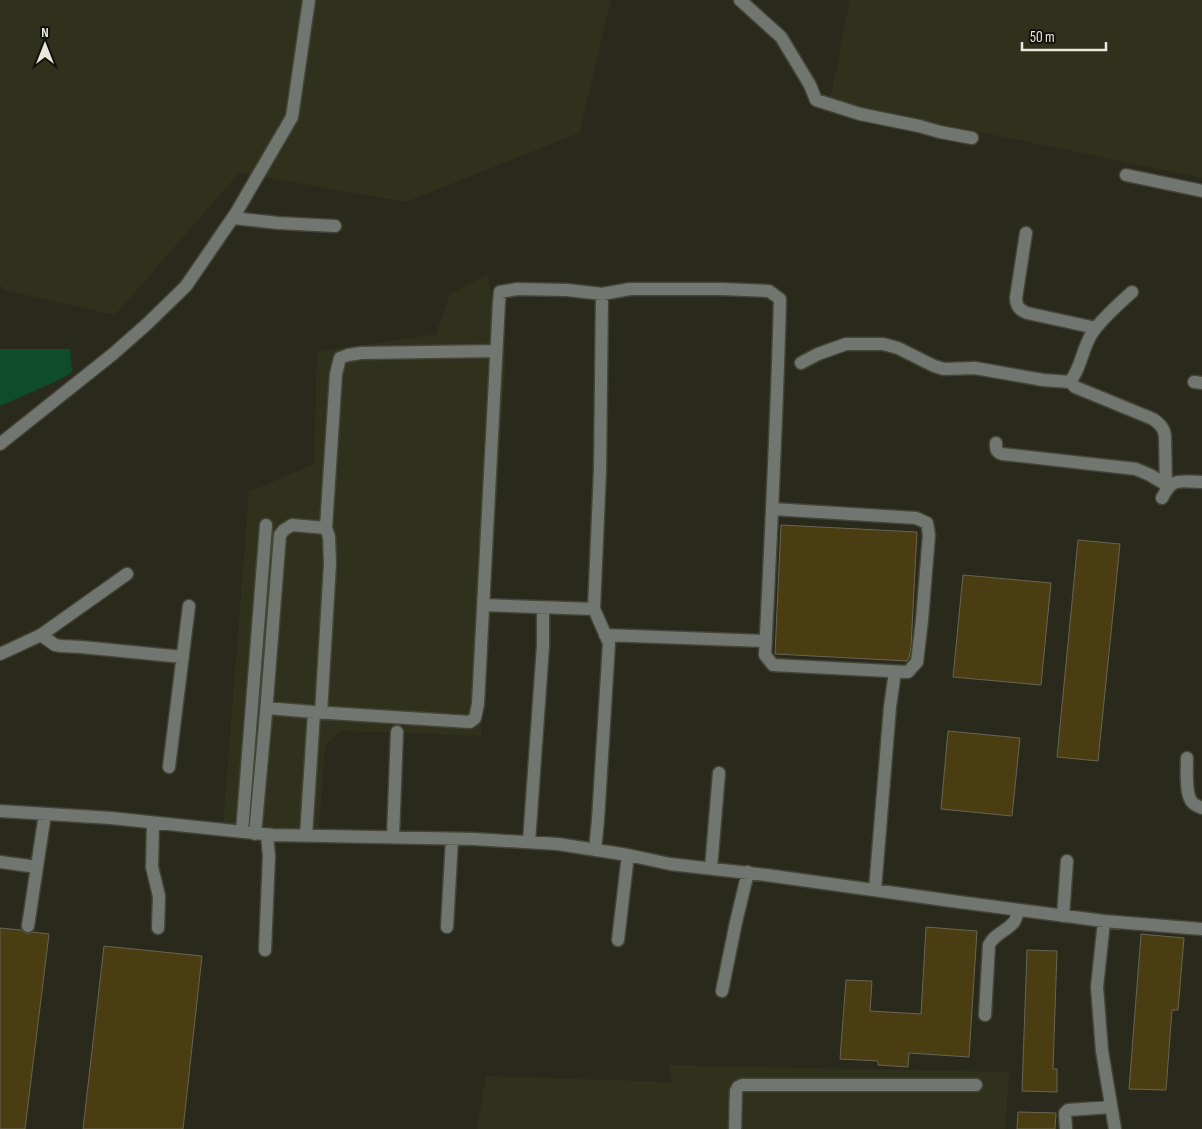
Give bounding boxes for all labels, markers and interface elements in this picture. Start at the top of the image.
north arrow [20,20,70,70]
scale bar [1022,20,1106,52]
text: N [41,24,49,41]
text: 50 m [1030,28,1055,47]

